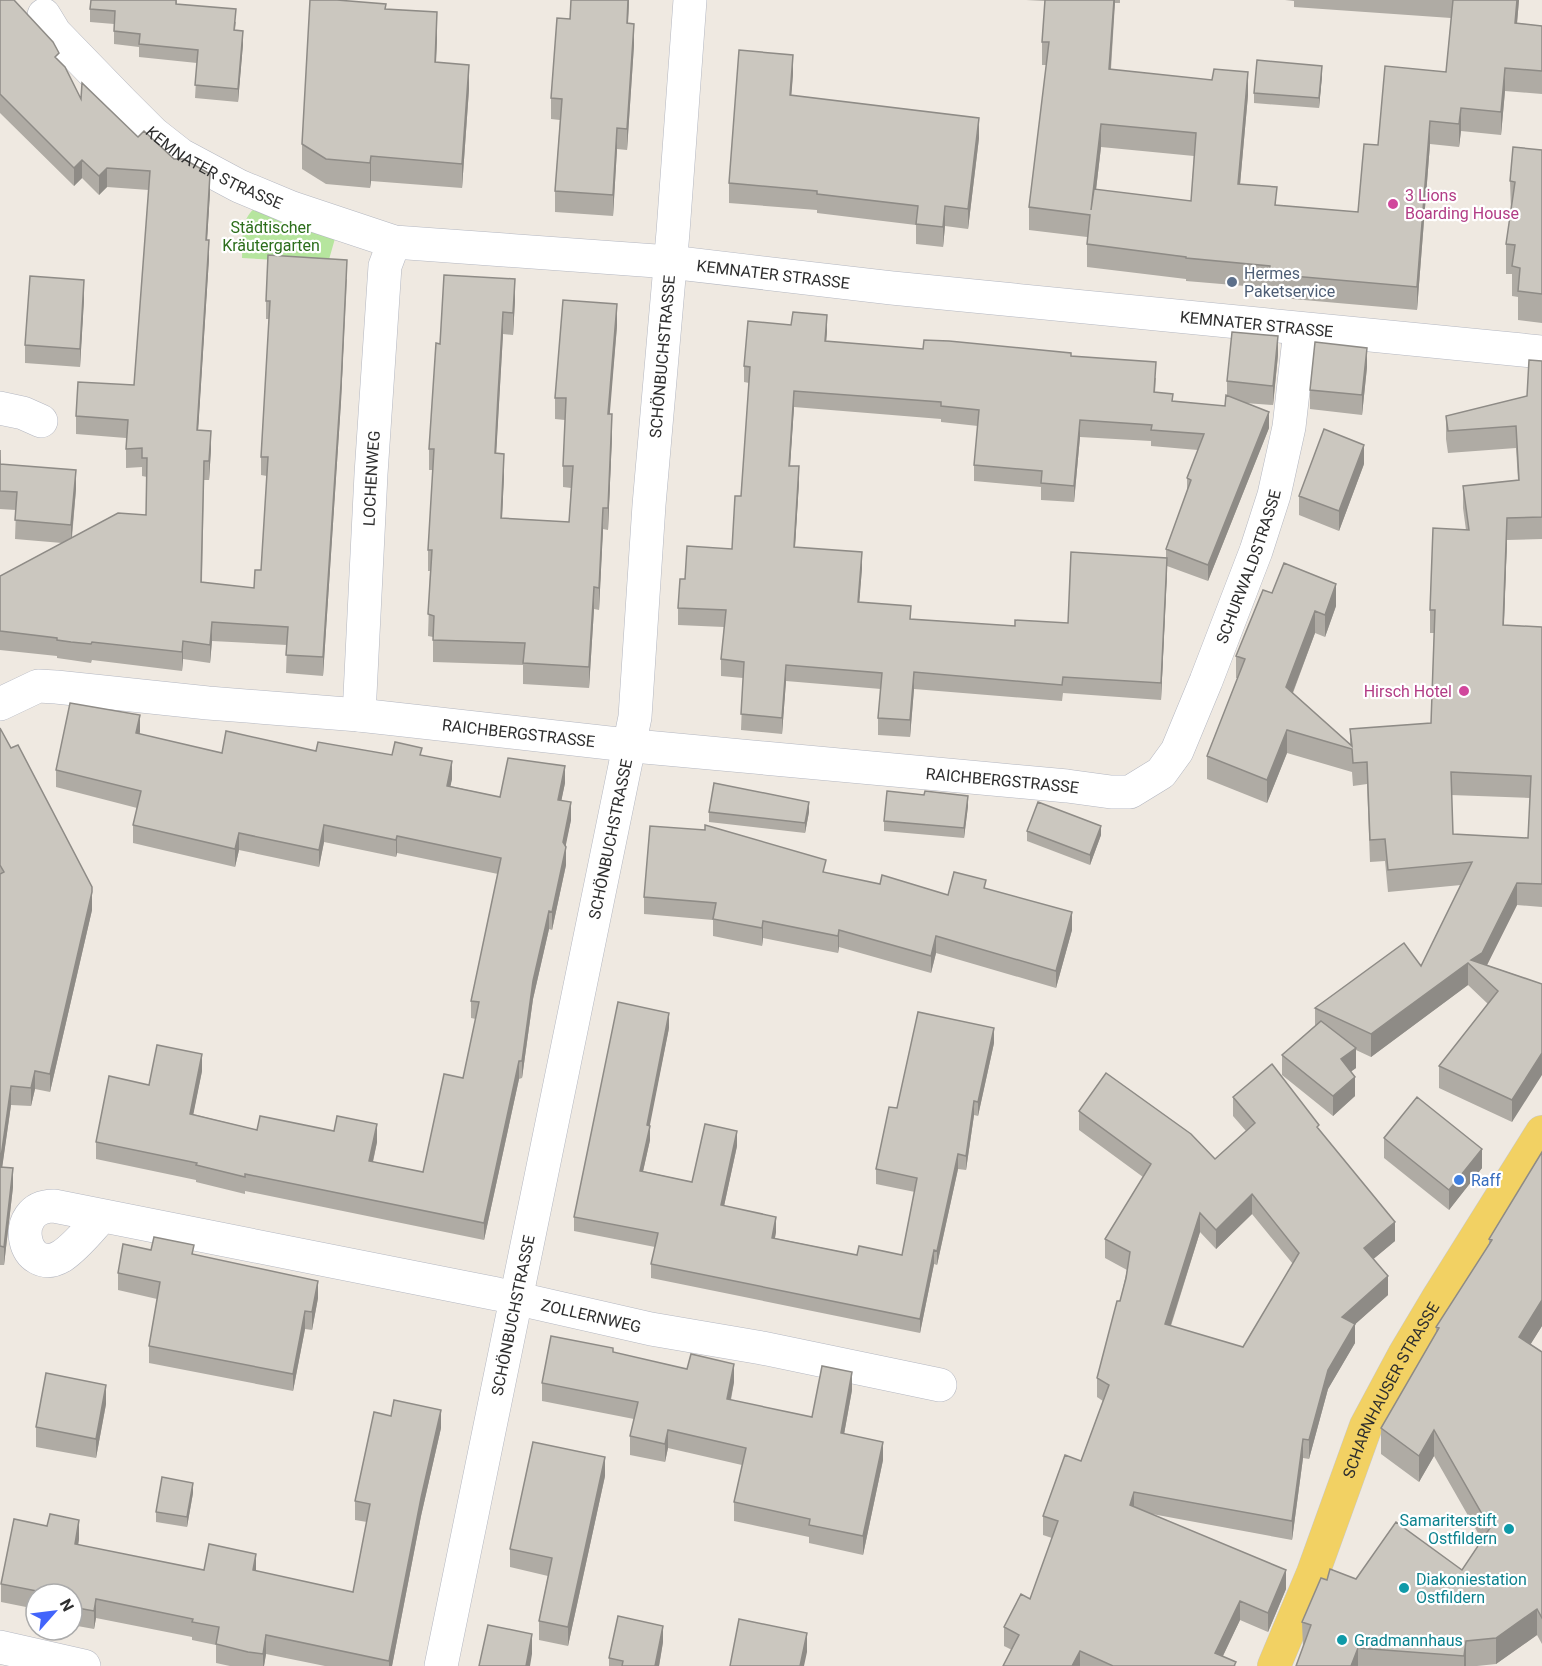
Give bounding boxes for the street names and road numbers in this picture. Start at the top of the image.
street label: KEMNATER STRASSE [142,122,285,213]
street label: KEMNATER STRASSE [696,256,851,293]
street label: SCHÖNBUCHSTRASSE [646,274,679,439]
street label: KEMNATER STRASSE [1179,307,1334,341]
street label: LOCHENWEG [359,430,384,527]
street label: SCHURWALDSTRASSE [1212,488,1285,646]
street label: RAICHBERGSTRASSE [441,715,596,751]
street label: SCHÖNBUCHSTRASSE [585,757,636,921]
street label: RAICHBERGSTRASSE [925,764,1080,798]
street label: SCHÖNBUCHSTRASSE [488,1233,539,1397]
street label: ZOLLERNWEG [539,1295,643,1336]
street label: SCHARNHAUSER STRASSE [1339,1299,1443,1481]

